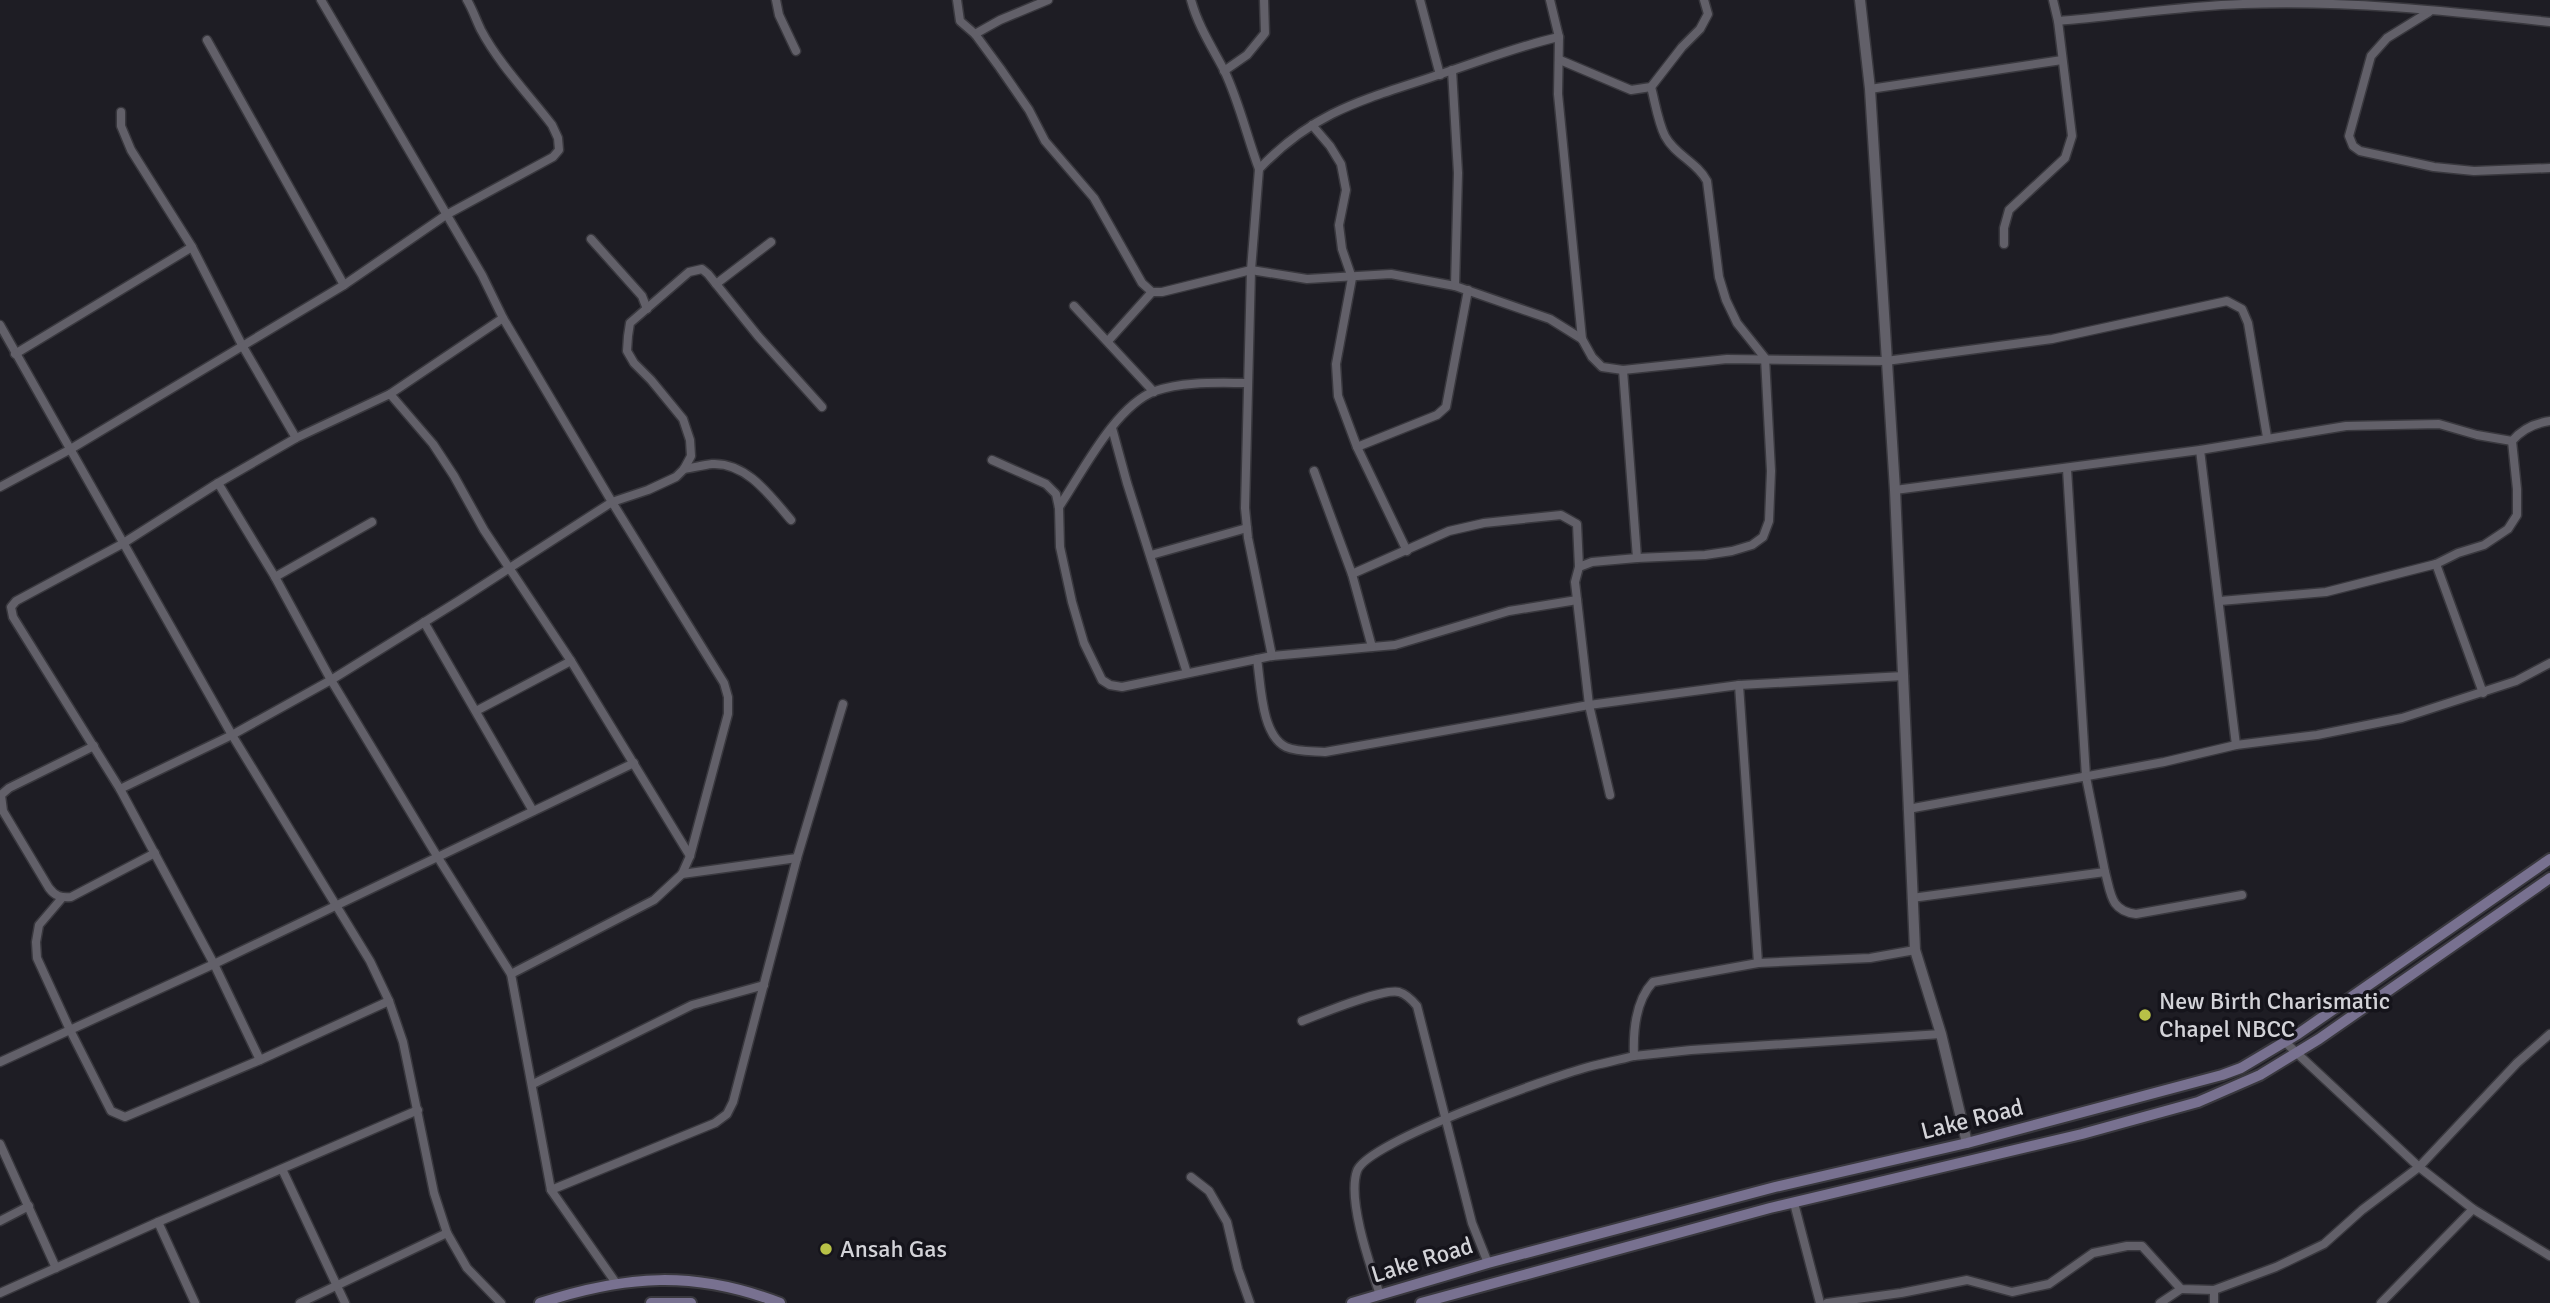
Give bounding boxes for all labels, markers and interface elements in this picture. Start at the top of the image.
place label: New Birth Charismatic Chapel NBCC [2159,986,2390,1044]
marker: New Birth Charismatic Chapel NBCC [2137,1007,2153,1023]
street label: Lake Road [1918,1092,2026,1146]
street label: Lake Road [1368,1230,1476,1290]
place label: Ansah Gas [840,1234,947,1264]
marker: Ansah Gas [818,1241,834,1257]

